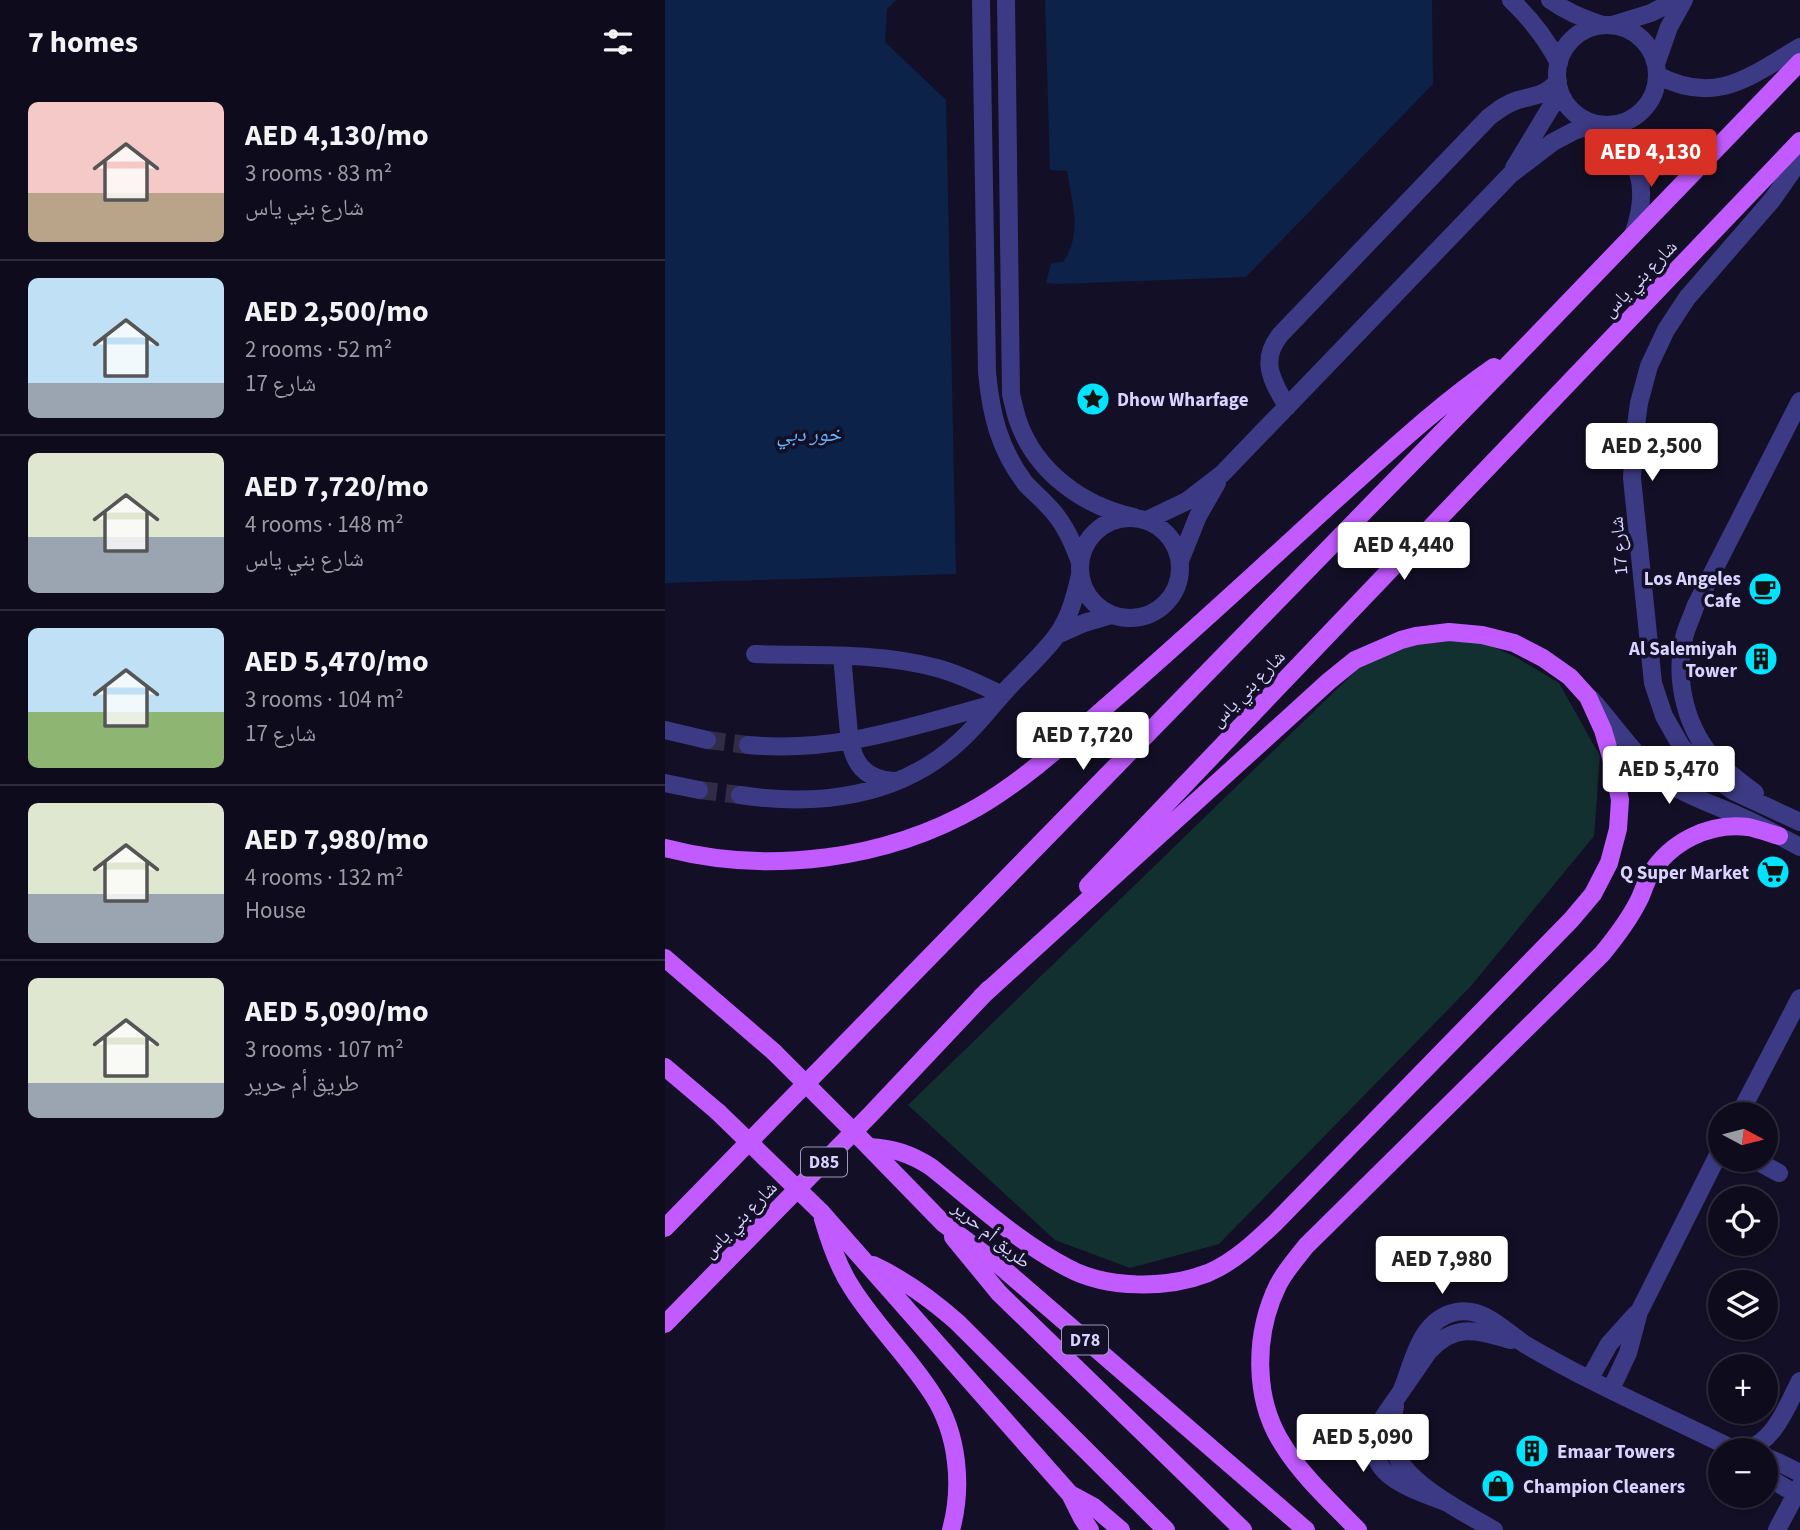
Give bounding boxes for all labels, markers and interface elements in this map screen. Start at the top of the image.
text: 7 homes [28,21,138,64]
icon: filters [599,23,637,61]
text: AED 4,130/mo [245,114,429,157]
icon: home [84,130,168,214]
pin: AED 4,130 [1571,130,1731,189]
text: AED 4,130 [1601,135,1701,168]
text: 3 rooms · 83 m² [245,157,392,190]
text: شارع بني ياس [245,191,364,224]
street label: شارع بني ياس [1596,234,1684,324]
text: AED 2,500/mo [245,290,429,333]
icon: home [84,306,168,390]
text: 2 rooms · 52 m² [245,333,392,366]
text: شارع 17 [245,367,316,400]
place icon: Dhow Wharfage [1074,380,1112,418]
place label: Dhow Wharfage [1117,387,1249,414]
water label: خور دبي [777,419,842,450]
pin: AED 2,500 [1572,424,1732,483]
text: AED 2,500 [1602,429,1702,462]
text: AED 7,720/mo [245,465,429,508]
icon: home [84,481,168,565]
text: 4 rooms · 148 m² [245,508,404,541]
street label: شارع 17 [1603,515,1636,576]
pin: AED 4,440 [1324,522,1484,582]
text: AED 4,440 [1354,528,1454,561]
text: شارع بني ياس [245,542,364,575]
place label: Los Angeles Cafe [1644,566,1741,615]
cafe icon: Los Angeles Cafe [1746,570,1784,608]
place label: Al Salemiyah Tower [1628,636,1737,685]
text: AED 5,470/mo [245,640,429,683]
building icon: Al Salemiyah Tower [1742,640,1780,678]
street label: شارع بني ياس [1204,644,1292,734]
icon: home [84,656,168,740]
text: 3 rooms · 104 m² [245,683,404,716]
pin: AED 7,720 [1003,712,1163,772]
text: شارع 17 [245,717,316,750]
text: AED 7,720 [1033,718,1133,751]
pin: AED 5,470 [1589,746,1749,806]
text: AED 5,470 [1619,752,1719,785]
text: AED 7,980/mo [245,818,429,861]
icon: home [84,831,168,915]
supermarket icon: Q Super Market [1754,853,1792,891]
place label: Q Super Market [1620,860,1749,887]
text: 4 rooms · 132 m² [245,861,404,894]
text: House [245,894,306,927]
text: AED 5,090/mo [245,990,429,1033]
icon: home [84,1006,168,1090]
text: 3 rooms · 107 m² [245,1033,404,1066]
text: طريق أم حرير [245,1067,359,1100]
north arrow [1708,1102,1778,1172]
map controls [1708,1102,1778,1508]
road number: D85 [801,1148,847,1176]
street label: شارع بني ياس [696,1175,784,1265]
button: locate [1708,1186,1778,1256]
street label: طريق أم حرير [945,1194,1036,1275]
pin: AED 7,980 [1362,1236,1522,1296]
text: AED 7,980 [1392,1242,1492,1275]
button: layers [1708,1270,1778,1340]
road number: D78 [1062,1325,1108,1354]
button: + [1708,1354,1778,1424]
pin: AED 5,090 [1283,1414,1443,1474]
text: AED 5,090 [1313,1420,1413,1453]
building icon: Emaar Towers [1513,1432,1551,1470]
button: − [1708,1438,1778,1508]
place label: Emaar Towers [1557,1439,1675,1466]
shop icon: Champion Cleaners [1479,1467,1517,1505]
place label: Champion Cleaners [1523,1474,1685,1501]

